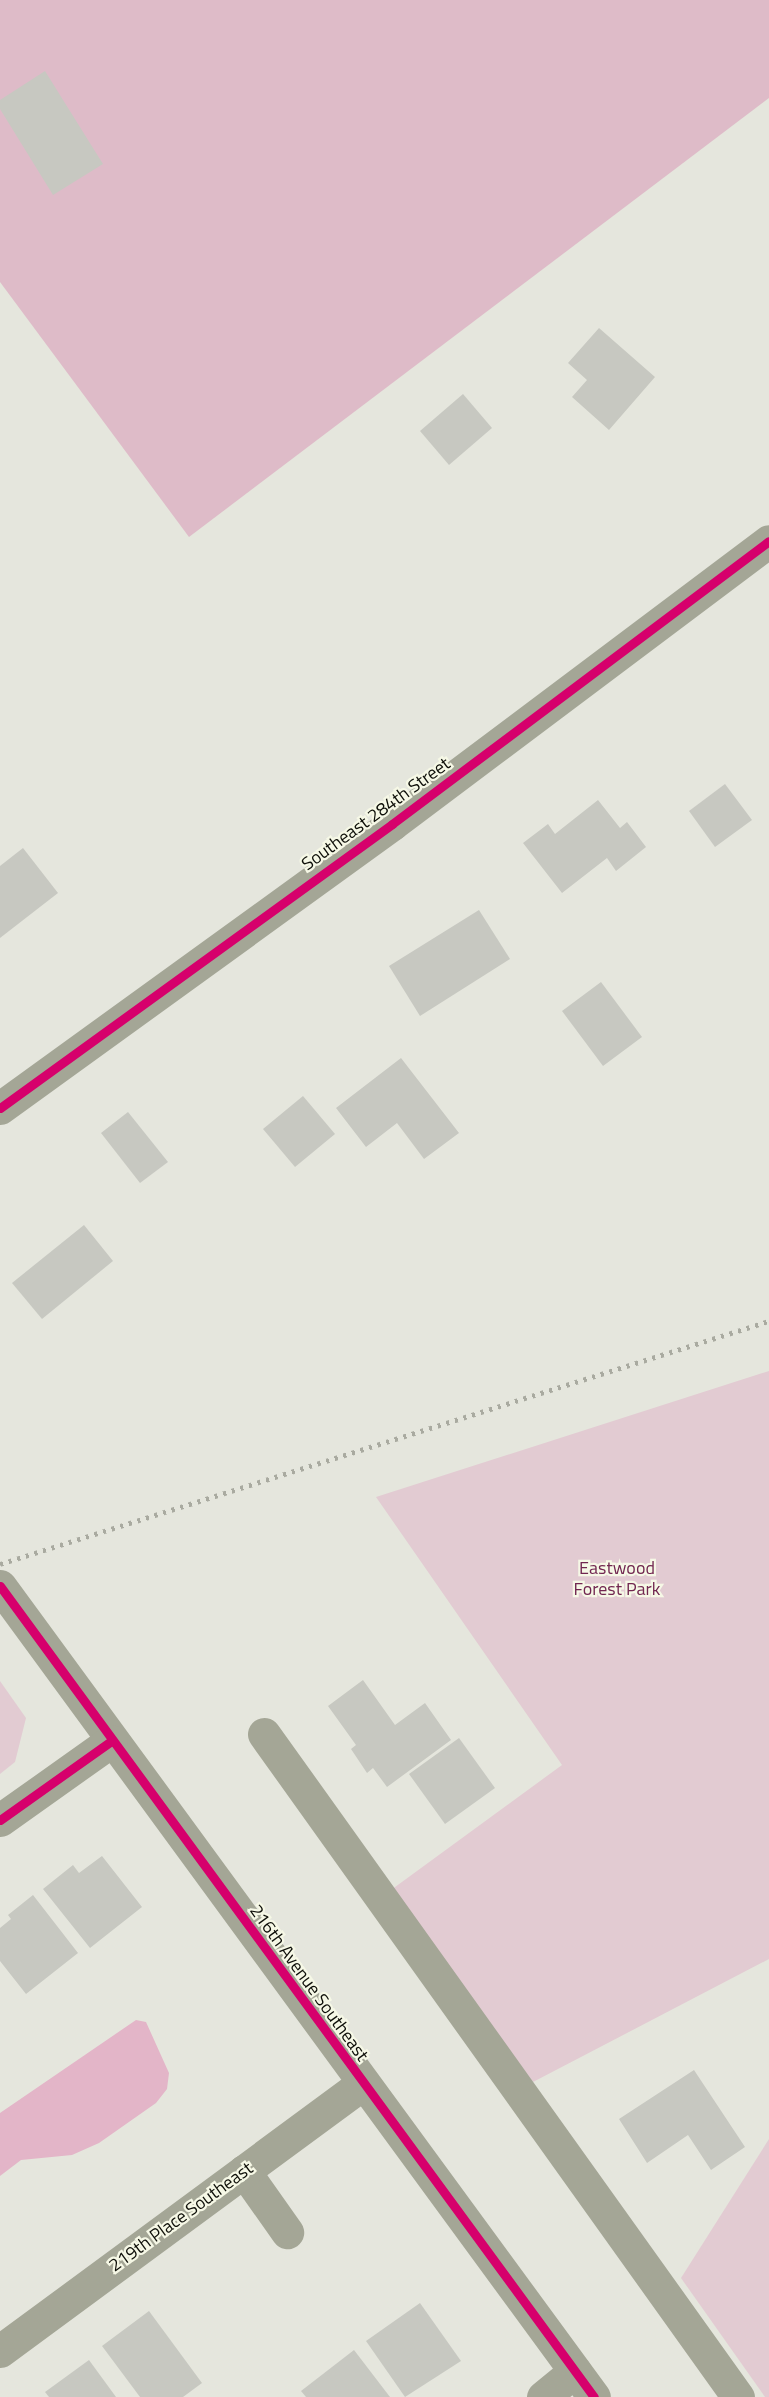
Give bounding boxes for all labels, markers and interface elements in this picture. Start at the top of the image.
street label: Southeast 284th Street [298,753,454,875]
park label: Eastwood Forest Park [574,1558,660,1600]
street label: 216th Avenue Southeast [245,1901,373,2065]
street label: 219th Place Southeast [105,2158,257,2276]

